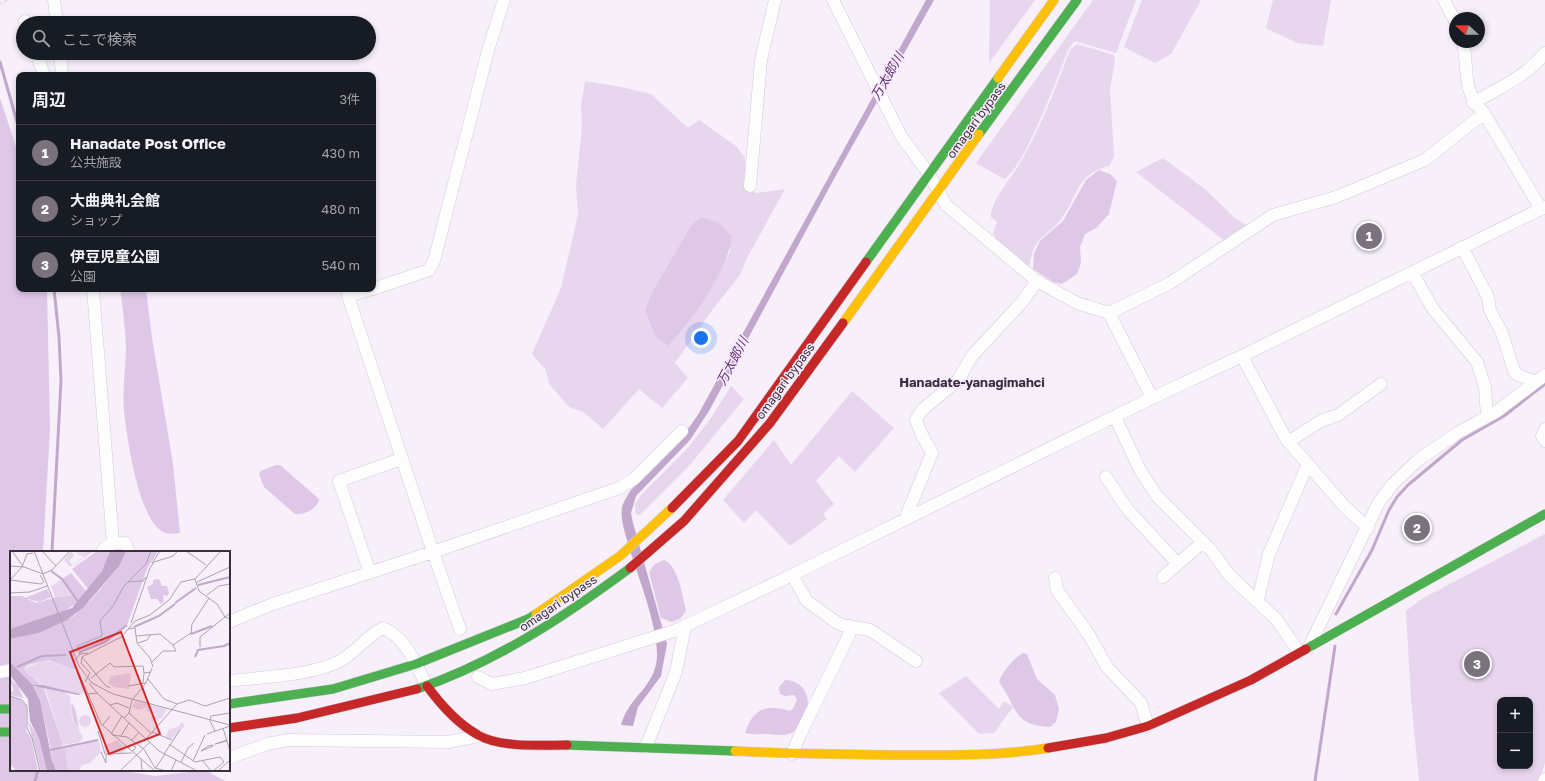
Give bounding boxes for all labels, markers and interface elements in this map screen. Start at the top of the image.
north arrow [1449,12,1485,48]
search box [16,16,376,60]
icon: search [30,27,52,49]
text: ここで検索 [62,30,137,48]
water label: 万太郎川 [867,48,908,103]
street label: omagari bypass [943,79,1009,161]
text: 周辺 [32,89,66,110]
text: 3件 [339,91,360,107]
text: Hanadate Post Office [70,134,226,152]
text: 1 [42,145,48,161]
text: 430 m [322,145,360,161]
text: 公共施設 [70,154,122,170]
text: 大曲典礼会館 [70,191,160,209]
text: 2 [41,201,49,217]
text: 480 m [321,201,360,217]
text: ショップ [70,212,122,228]
pin: 1 [1356,221,1382,251]
text: 伊豆児童公園 [70,247,160,265]
text: 3 [41,257,49,273]
text: 540 m [322,257,360,273]
text: 公園 [70,268,96,284]
your location [691,328,711,348]
water label: 万太郎川 [713,333,752,388]
street label: omagari bypass [752,340,818,422]
district label: Hanadate-yanagimahci [899,374,1045,390]
pin: 2 [1404,513,1430,543]
inset map [10,551,230,771]
street label: omagari bypass [516,572,600,634]
pin: 3 [1464,649,1490,679]
map controls [1497,697,1533,769]
button: + [1497,697,1533,733]
button: − [1497,733,1533,769]

